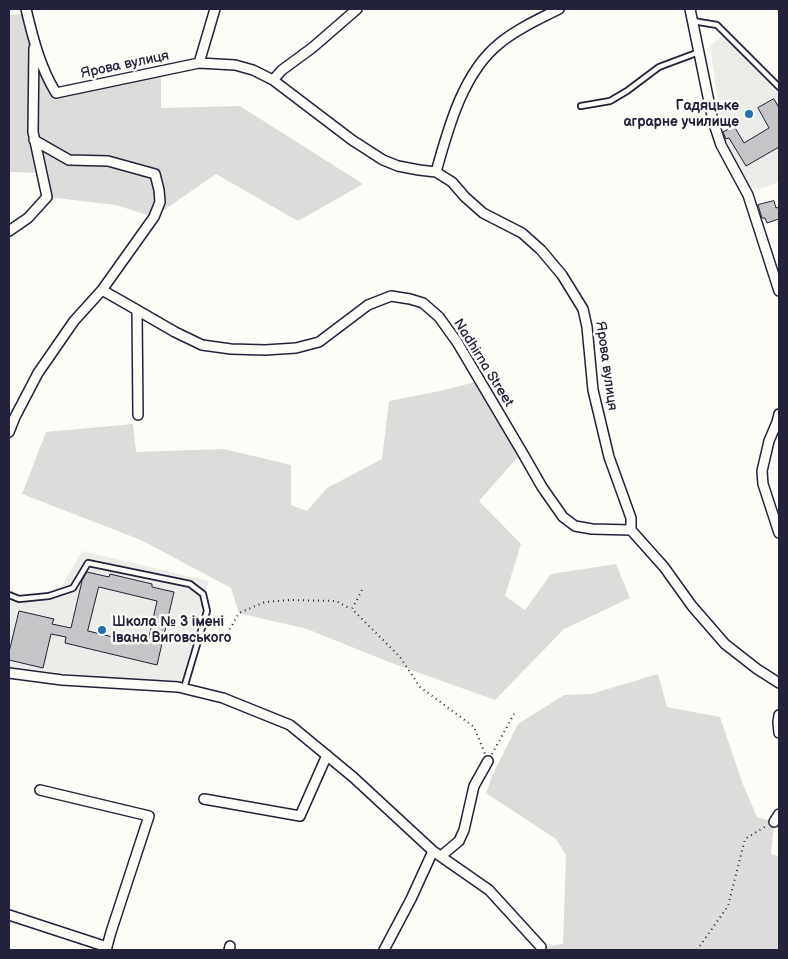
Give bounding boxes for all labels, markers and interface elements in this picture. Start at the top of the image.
street label: Ярова вулиця [79,47,171,83]
place label: Гадяцьке аграрне училище [623,98,739,130]
marker: Гадяцьке аграрне училище [743,108,755,120]
street label: Nadhirna Street [449,316,517,410]
street label: Ярова вулиця [591,320,621,412]
place label: Школа № 3 імені Івана Виговського [112,614,231,646]
marker: Школа № 3 імені Івана Виговського [96,624,108,636]

